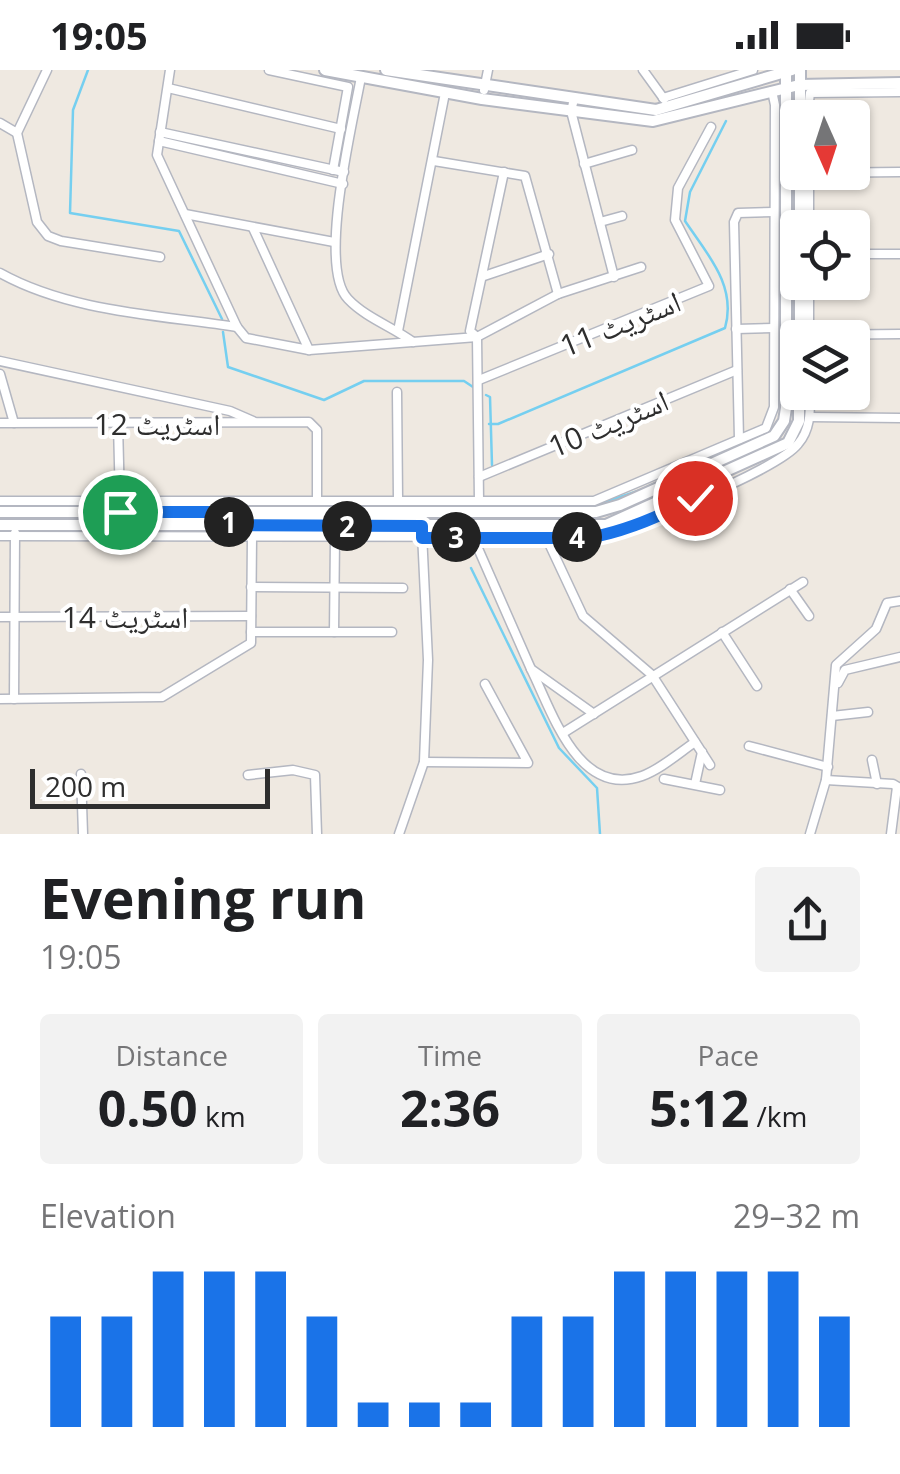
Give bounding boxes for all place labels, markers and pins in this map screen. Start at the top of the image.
pin [653,456,738,541]
pin [78,470,163,555]
pin: 1 [204,497,254,547]
pin: 2 [322,501,372,551]
pin: 3 [431,512,481,562]
pin: 4 [552,512,602,562]

